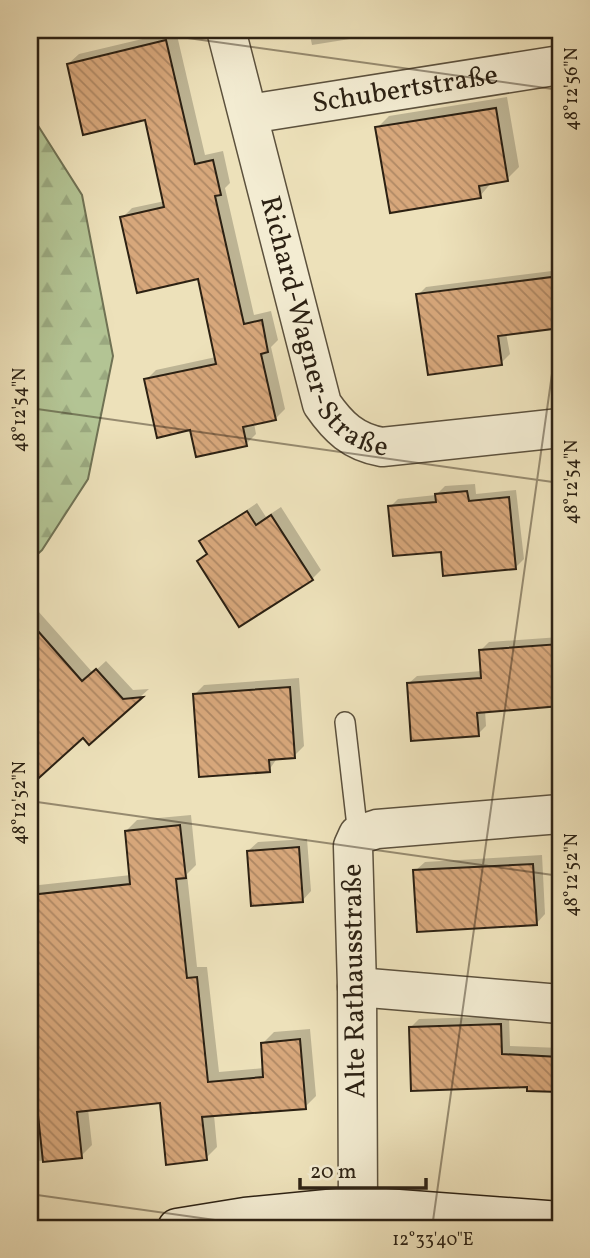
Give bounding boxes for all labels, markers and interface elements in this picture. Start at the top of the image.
text: 48°12'56"N [560,47,585,131]
street label: Schubertstraße [309,56,501,123]
street label: Richard-Wagner-Straße [250,192,391,467]
text: 48°12'54"N [8,368,33,452]
text: 48°12'54"N [560,440,585,524]
text: 48°12'52"N [8,761,33,845]
text: 48°12'52"N [560,833,585,917]
street label: Alte Rathausstraße [333,863,377,1099]
scale bar [300,1146,426,1190]
text: 20 m [310,1158,356,1187]
text: 12°33'40"E [392,1228,474,1253]

